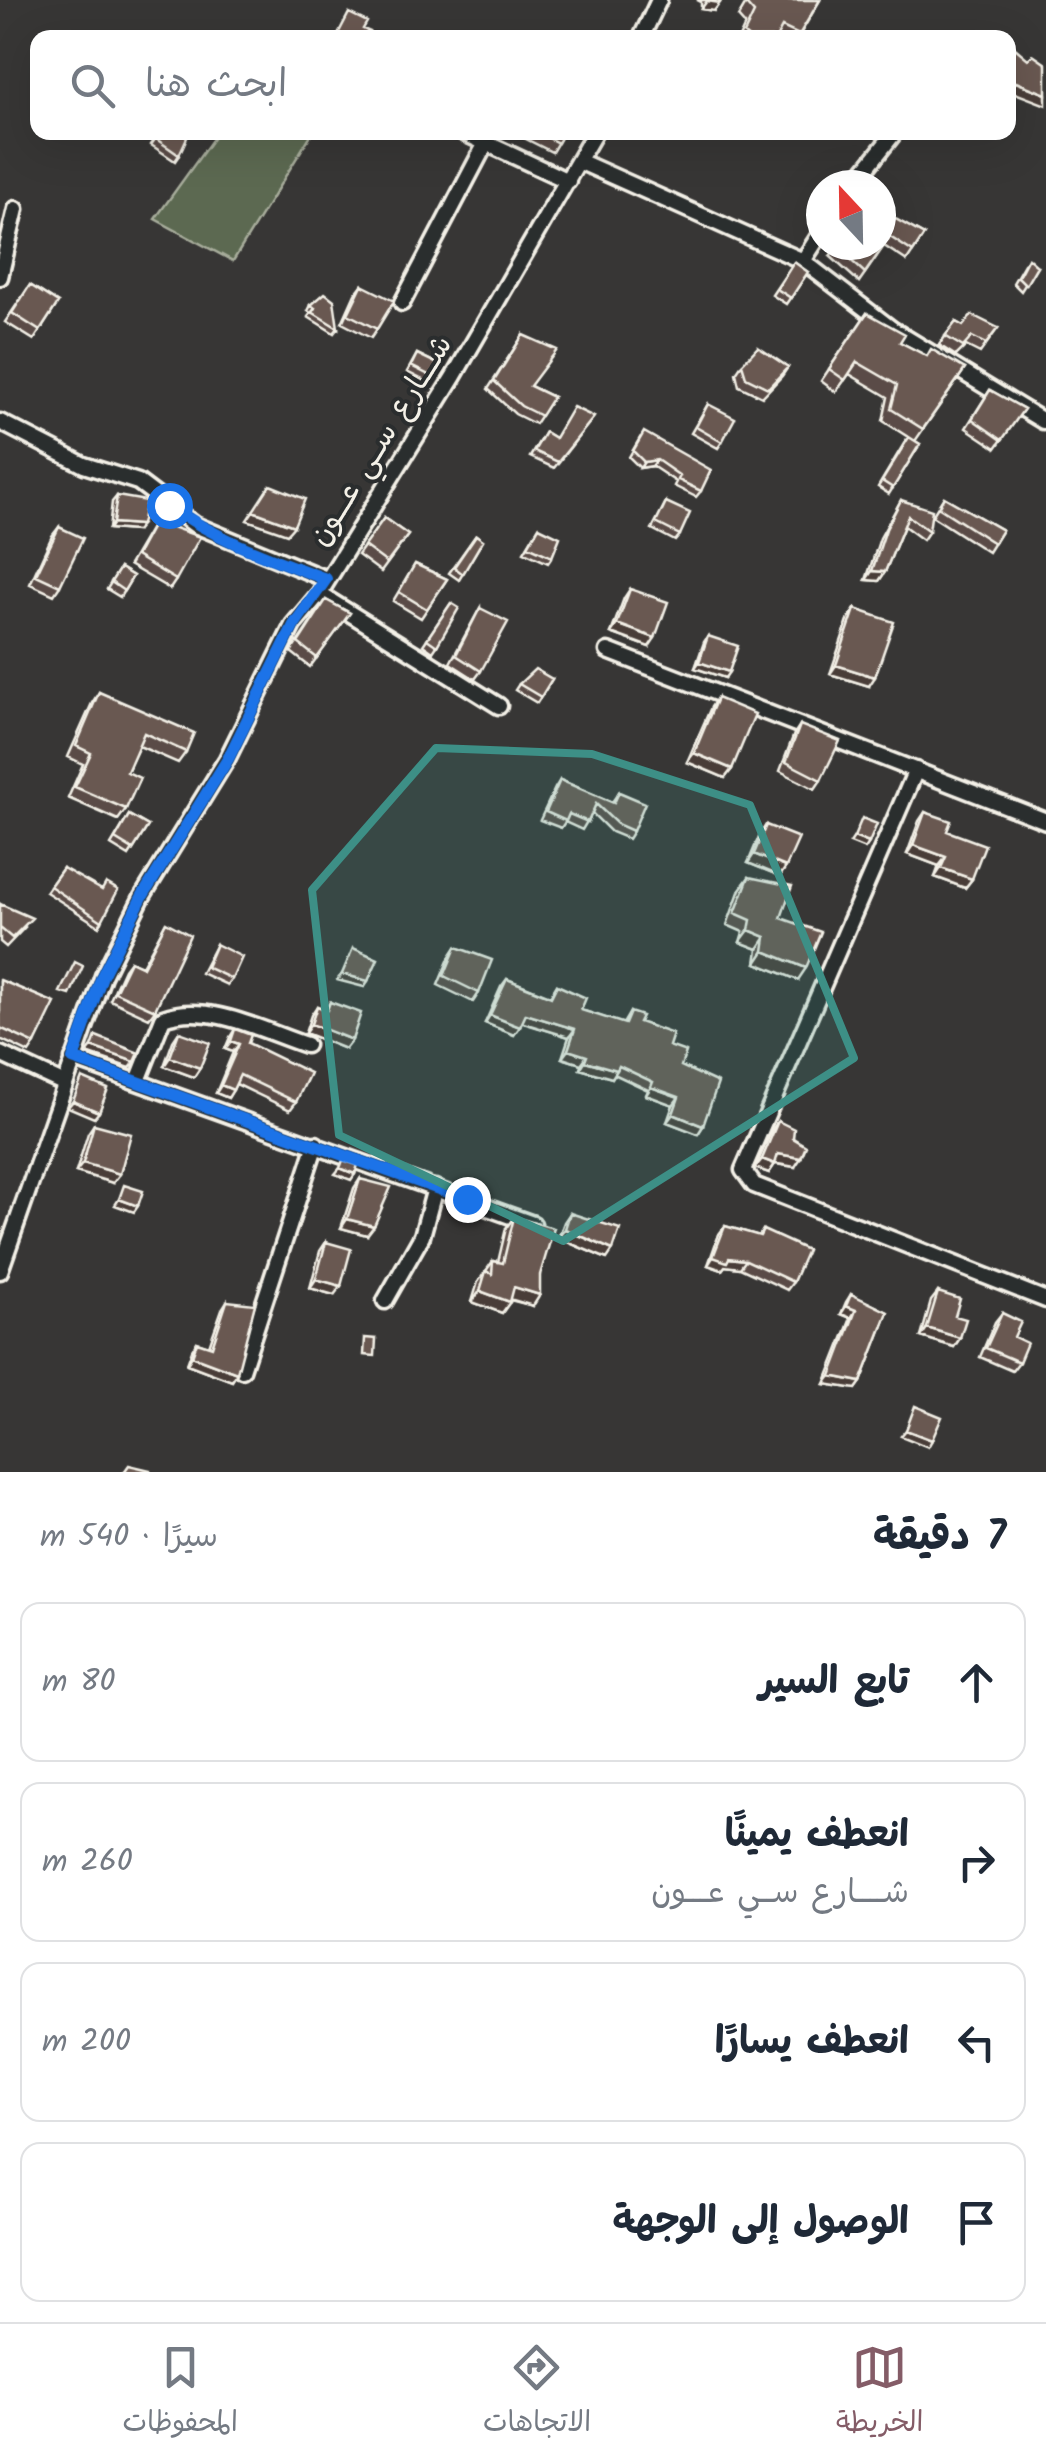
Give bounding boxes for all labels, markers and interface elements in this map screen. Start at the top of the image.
search box [30,30,1016,140]
text: ابحث هنا [145,56,287,116]
icon: search [65,58,120,113]
north arrow [806,170,896,260]
street label: شــــارع ســي عـــون [297,326,466,556]
route start [147,483,193,529]
route end [445,1177,491,1223]
text: 7 دقيقة [873,1504,1006,1571]
text: سيرًا · 540 m [40,1512,218,1563]
text: تابع السير [759,1653,909,1713]
icon: ahead [949,1655,1004,1710]
text: 80 m [42,1657,116,1708]
text: انعطف يمينًا [725,1806,909,1866]
icon: right [949,1835,1004,1890]
text: 260 m [42,1837,133,1888]
text: شــــارع ســي عـــون [651,1868,909,1919]
text: انعطف يسارًا [715,2013,909,2073]
icon: left [949,2015,1004,2070]
text: 200 m [42,2017,131,2068]
text: الوصول إلى الوجهة [613,2193,909,2253]
icon: arrive [949,2195,1004,2250]
tab: المحفوظات [123,2340,238,2446]
tab: الاتجاهات [483,2340,591,2446]
tab: الخريطة [836,2340,923,2446]

